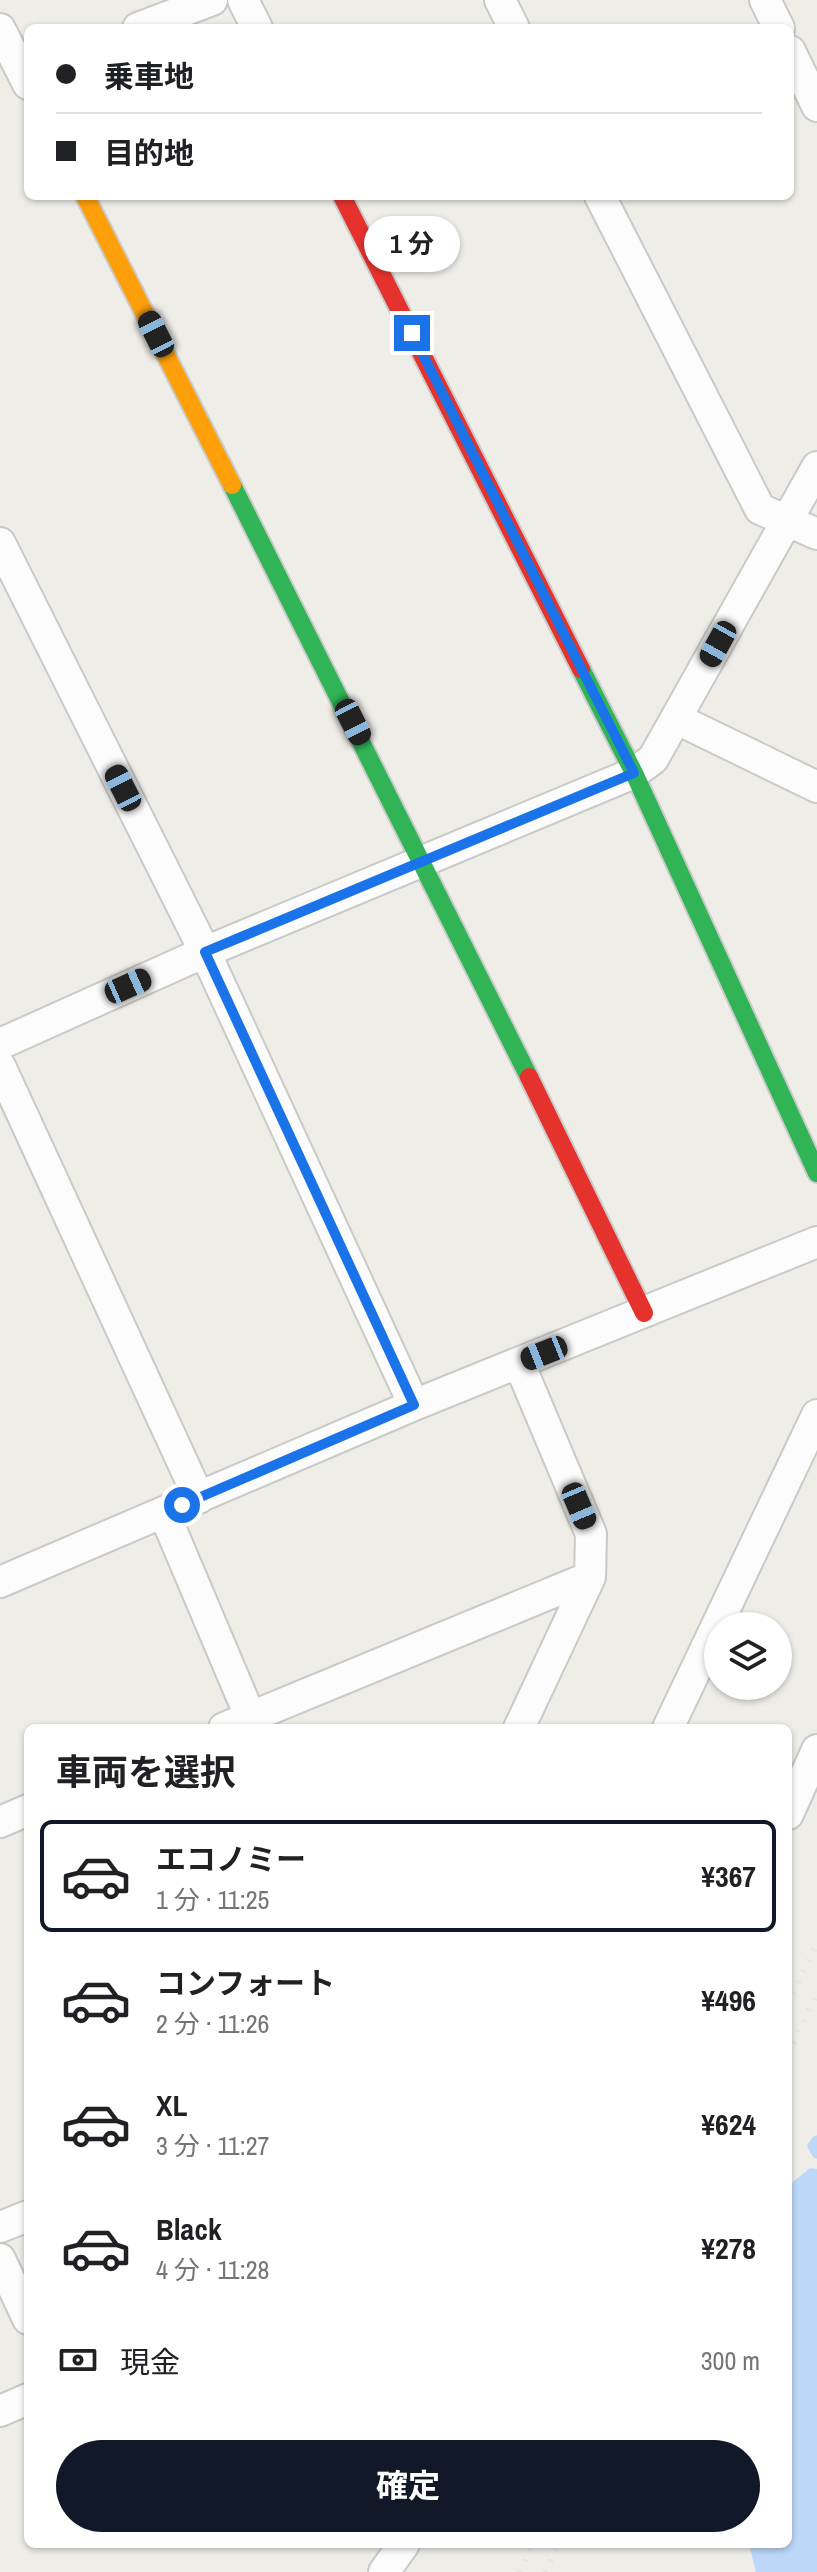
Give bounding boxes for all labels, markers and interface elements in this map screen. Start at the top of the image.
text: 乗車地 [104,56,194,96]
text: 目的地 [104,133,194,173]
callout: 1 分 [364,217,460,273]
text: 1 分 [390,226,434,261]
car [134,307,178,361]
route end [394,315,430,351]
car [696,617,740,671]
car [331,695,375,749]
car [101,761,145,815]
car [101,965,155,1007]
car [517,1333,571,1373]
car [559,1479,599,1533]
route start [164,1487,200,1523]
map controls [704,1612,792,1700]
button: layers [704,1612,792,1700]
text: 車両を選択 [56,1748,236,1796]
text: エコノミー [156,1839,306,1879]
icon: car [60,1840,132,1912]
text: ¥367 [701,1856,756,1896]
text: 1 分 · 11:25 [156,1882,269,1917]
text: コンフォート [156,1963,335,2003]
icon: car [60,1964,132,2036]
text: ¥496 [701,1980,756,2020]
text: 2 分 · 11:26 [156,2006,269,2041]
text: XL [156,2085,187,2125]
icon: car [60,2088,132,2160]
text: ¥624 [701,2104,756,2144]
text: 3 分 · 11:27 [156,2128,269,2163]
text: Black [156,2209,222,2249]
icon: car [60,2212,132,2284]
text: ¥278 [701,2228,756,2268]
text: 4 分 · 11:28 [156,2252,269,2287]
icon: cash [56,2338,100,2382]
text: 現金 [120,2342,180,2382]
text: 300 m [701,2343,760,2378]
button: 確定 [56,2440,760,2532]

